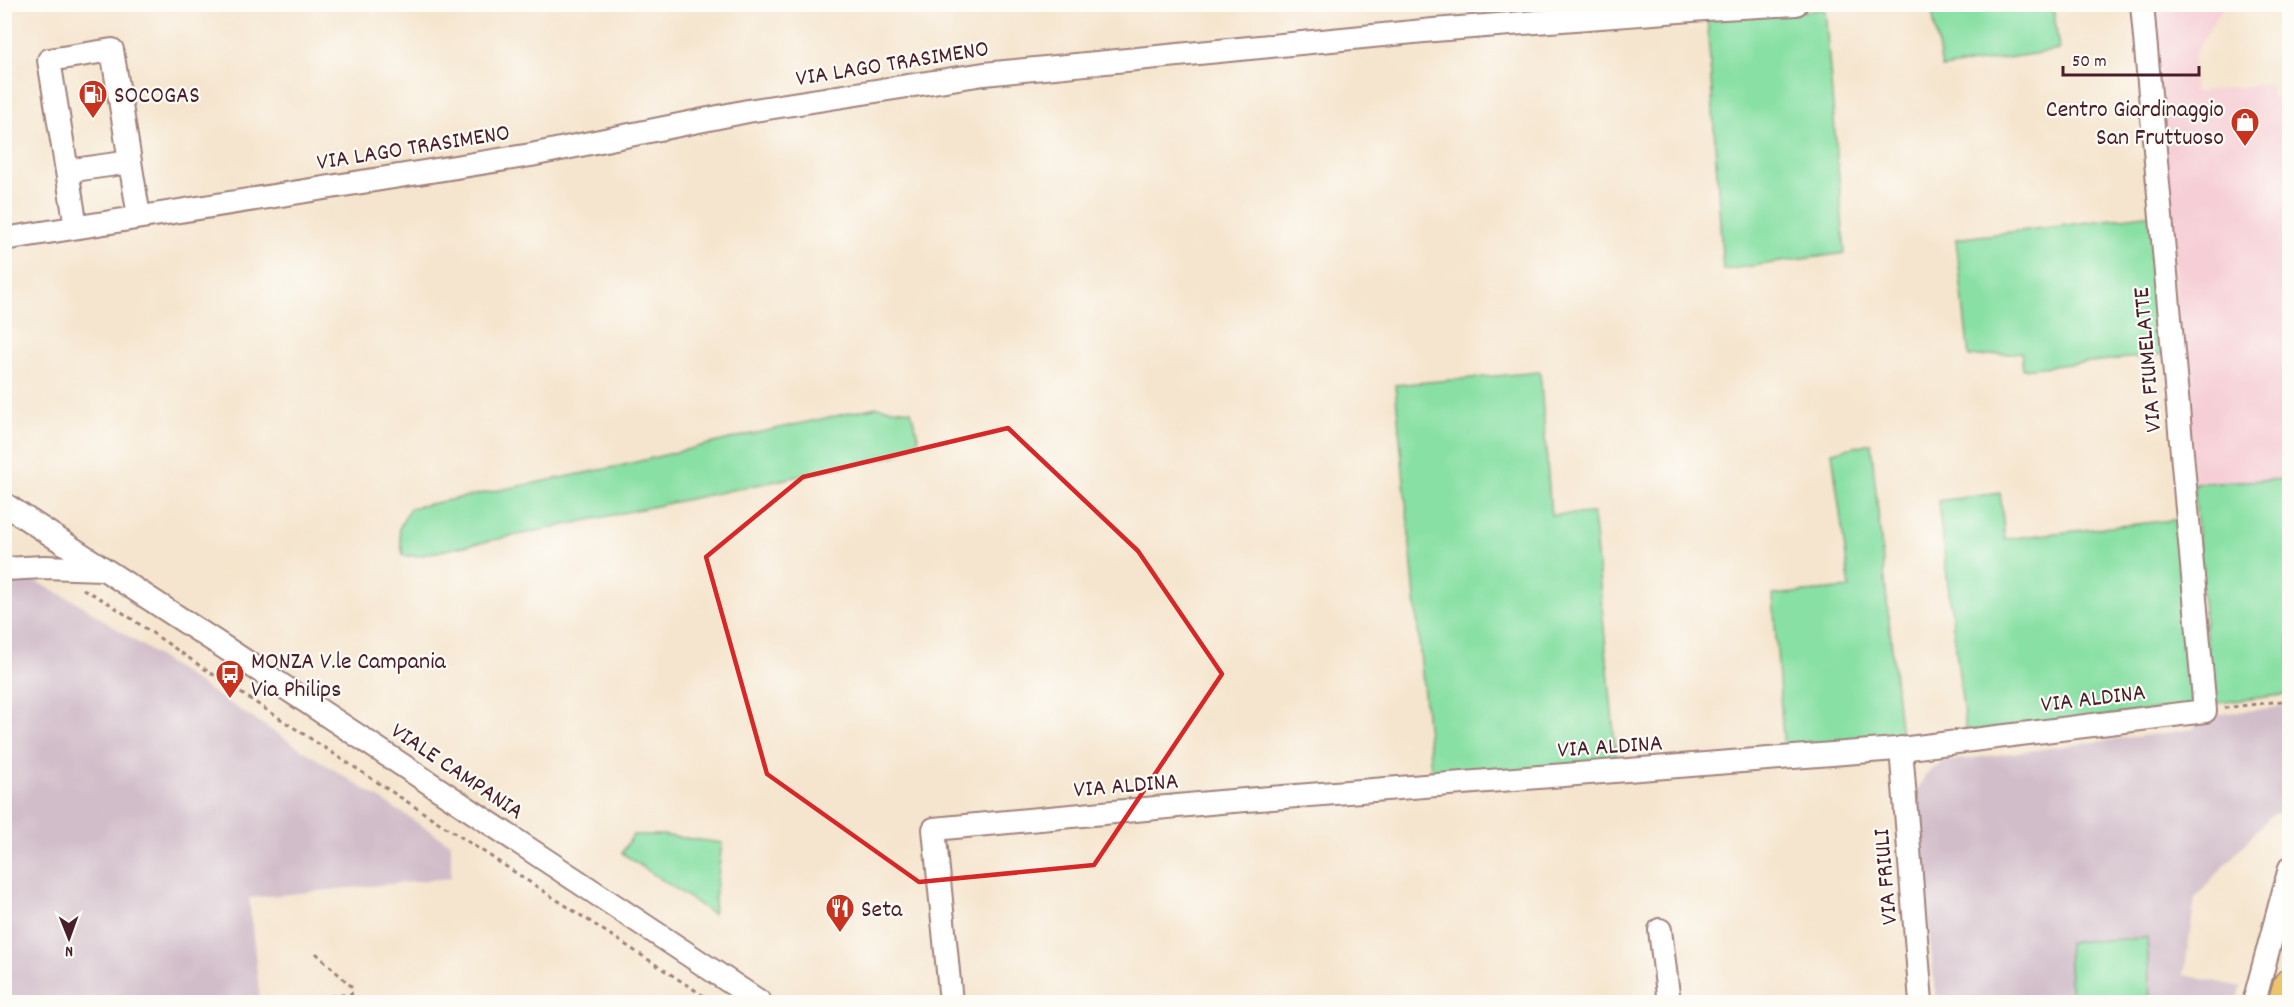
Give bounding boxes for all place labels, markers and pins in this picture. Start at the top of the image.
fuel station icon: SOCOGAS [77,78,109,120]
place label: SOCOGAS [114,80,200,114]
place label: Centro Giardinaggio San Fruttuoso [2046,94,2224,156]
shop icon: Centro Giardinaggio San Fruttuoso [2229,106,2261,148]
place label: MONZA V.le Campania Via Philips [251,646,447,708]
bus stop icon: MONZA V.le Campania Via Philips [214,658,246,700]
restaurant icon: Seta [824,892,856,934]
place label: Seta [861,894,903,928]

